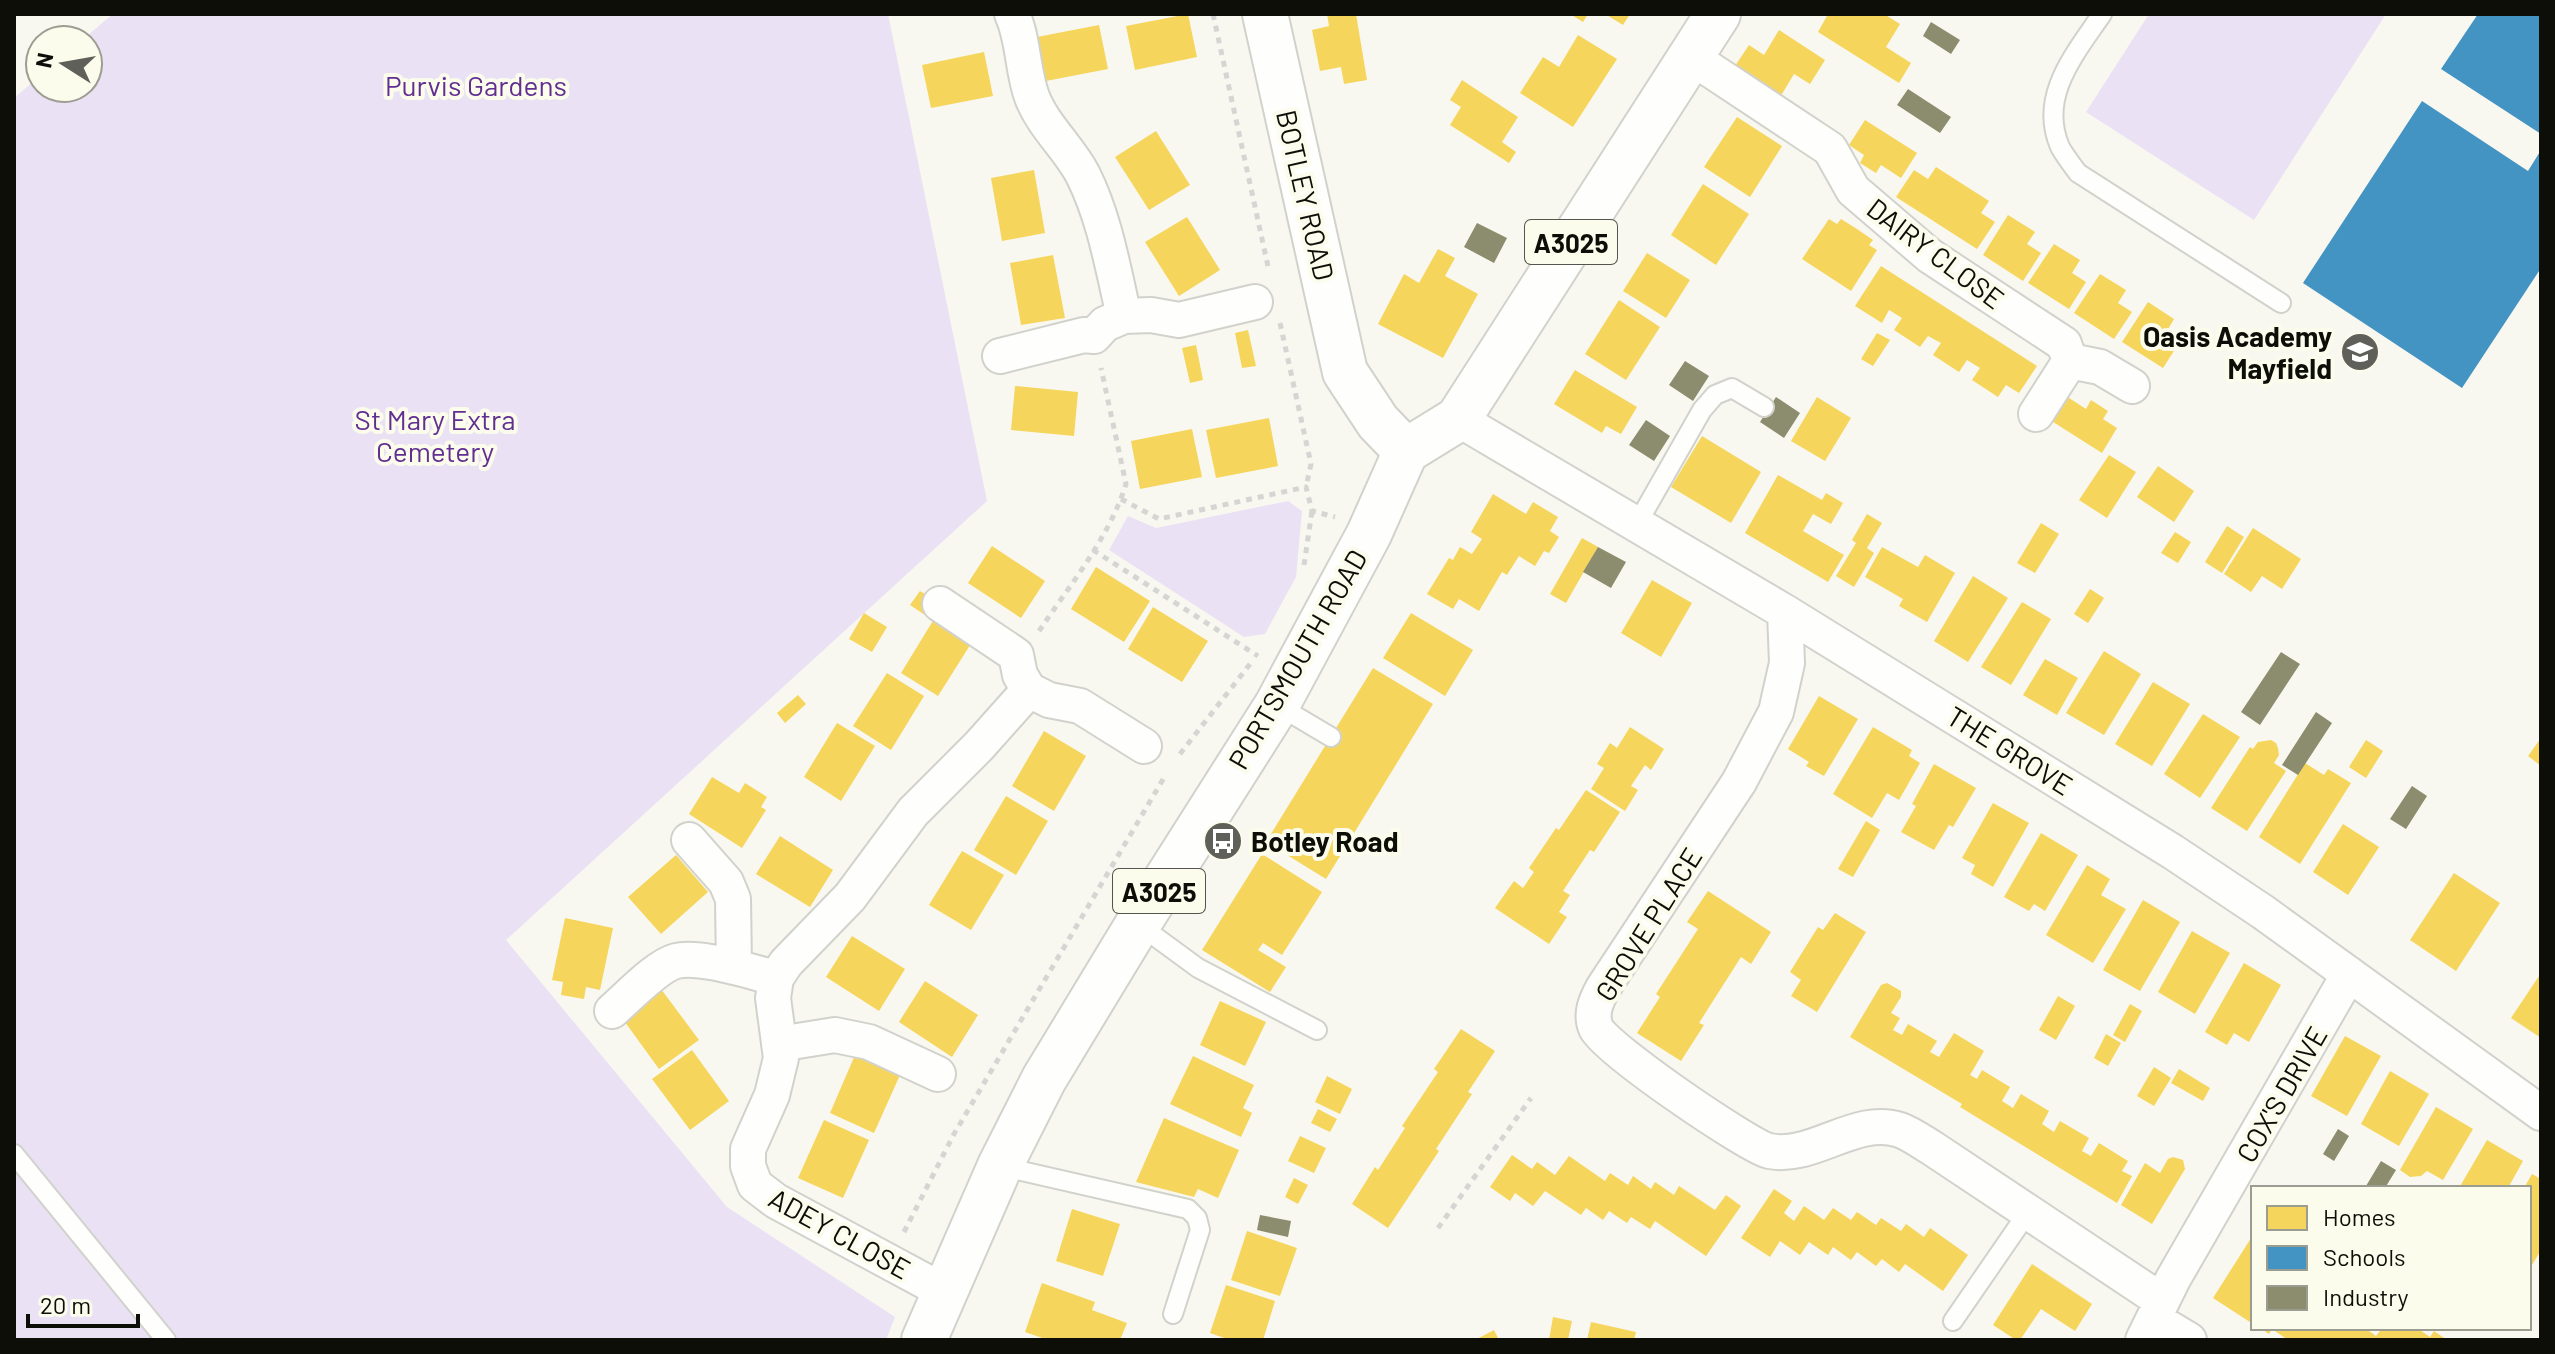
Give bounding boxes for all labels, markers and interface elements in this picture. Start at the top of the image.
north arrow [24,24,104,104]
text: N [29,50,58,70]
park label: Purvis Gardens [385,68,567,102]
street label: BOTLEY ROAD [1270,107,1342,283]
street label: DAIRY CLOSE [1861,190,2011,316]
road number: A3025 [1525,220,1617,264]
place label: Oasis Academy Mayfield [2143,319,2332,385]
school or university icon: Oasis Academy Mayfield [2339,331,2381,373]
park label: St Mary Extra Cemetery [355,402,515,468]
street label: PORTSMOUTH ROAD [1220,543,1374,775]
street label: THE GROVE [1941,698,2079,802]
bus stop icon: Botley Road [1202,820,1244,862]
place label: Botley Road [1251,824,1398,858]
street label: GROVE PLACE [1587,841,1709,1007]
road number: A3025 [1113,869,1205,913]
street label: COX'S DRIVE [2228,1020,2334,1168]
street label: ADEY CLOSE [763,1180,917,1286]
legend [2251,1186,2531,1330]
text: Homes [2323,1202,2396,1231]
text: Schools [2323,1242,2406,1271]
scale bar [28,1278,138,1328]
text: Industry [2323,1282,2409,1311]
text: 20 m [40,1290,91,1319]

